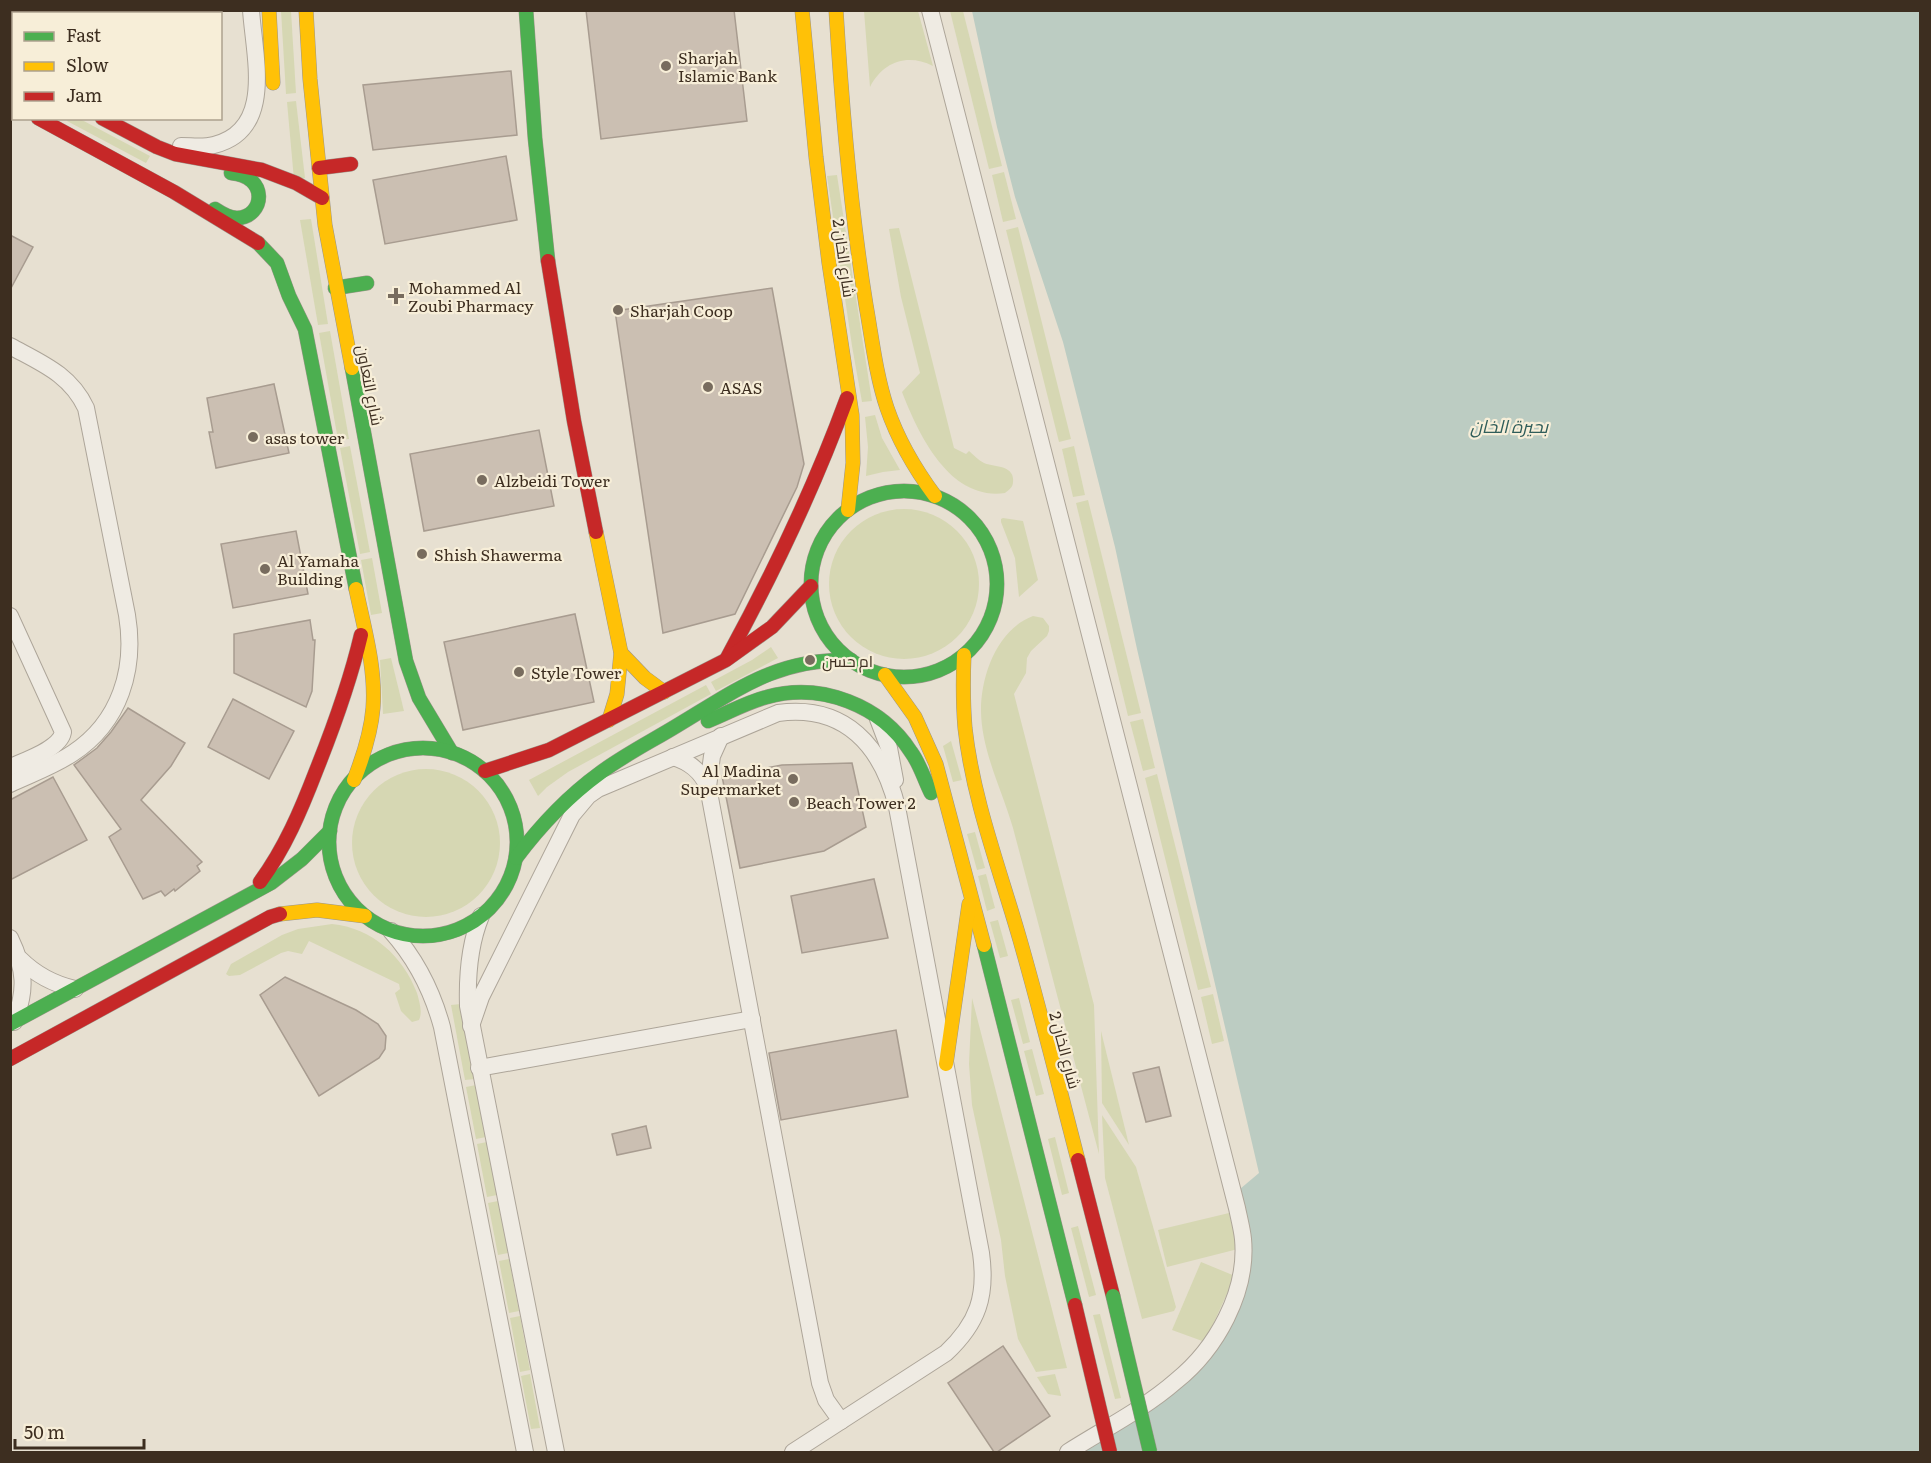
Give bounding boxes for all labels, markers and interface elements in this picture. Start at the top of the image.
legend [12,12,222,120]
text: Fast [66,21,102,48]
place label: Sharjah Islamic Bank [678,45,777,87]
text: Slow [66,51,109,78]
marker: Sharjah Islamic Bank [659,59,673,73]
text: Jam [66,81,102,108]
street label: شارع الخان 2 [827,217,862,299]
place label: Mohammed Al Zoubi Pharmacy [408,275,534,317]
marker: Mohammed Al Zoubi Pharmacy [389,289,403,303]
place label: Sharjah Coop [630,298,733,322]
marker: Sharjah Coop [611,303,625,317]
street label: شارع التعاون [350,343,391,428]
place label: ASAS [720,375,762,399]
marker: ASAS [701,380,715,394]
water label: بحيرة الخان [1470,412,1549,439]
place label: asas tower [265,425,345,449]
marker: asas tower [246,430,260,444]
place label: Alzbeidi Tower [494,468,610,492]
marker: Alzbeidi Tower [475,473,489,487]
place label: Shish Shawerma [434,542,562,566]
marker: Shish Shawerma [415,547,429,561]
place label: Al Yamaha Building [277,548,359,590]
marker: Al Yamaha Building [258,562,272,576]
place label: ام حسن [822,648,873,673]
marker: ام حسن [803,653,817,667]
place label: Style Tower [531,660,622,684]
marker: Style Tower [512,665,526,679]
place label: Al Madina Supermarket [681,758,782,800]
marker: Al Madina Supermarket [786,772,800,786]
place label: Beach Tower 2 [806,790,916,814]
marker: Beach Tower 2 [787,795,801,809]
street label: شارع الخان 2 [1043,1009,1088,1092]
scale bar [15,1412,144,1450]
text: 50 m [24,1418,65,1445]

